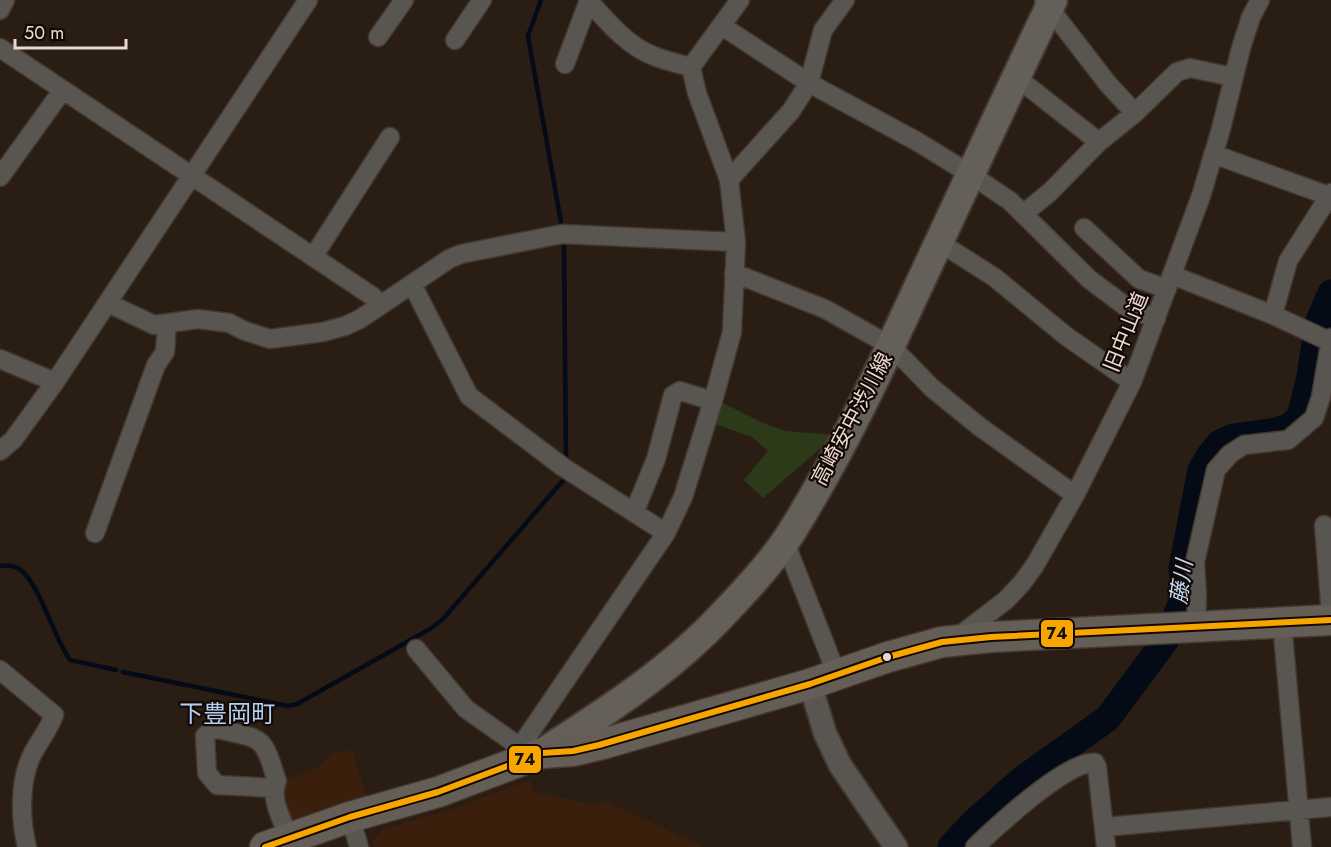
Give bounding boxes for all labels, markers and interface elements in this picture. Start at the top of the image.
scale bar [15,12,126,50]
text: 50 m [24,20,64,46]
street label: 旧中山道 [1096,287,1156,377]
street label: 高崎安中渋川線 [804,347,900,491]
water label: 藤川 [1162,556,1200,606]
line badge: 74 [1040,619,1074,648]
text: 74 [1047,622,1067,645]
unlabelled marker [881,651,893,663]
district label: 下豊岡町 [179,696,275,731]
line badge: 74 [508,745,542,774]
text: 74 [515,748,535,771]

